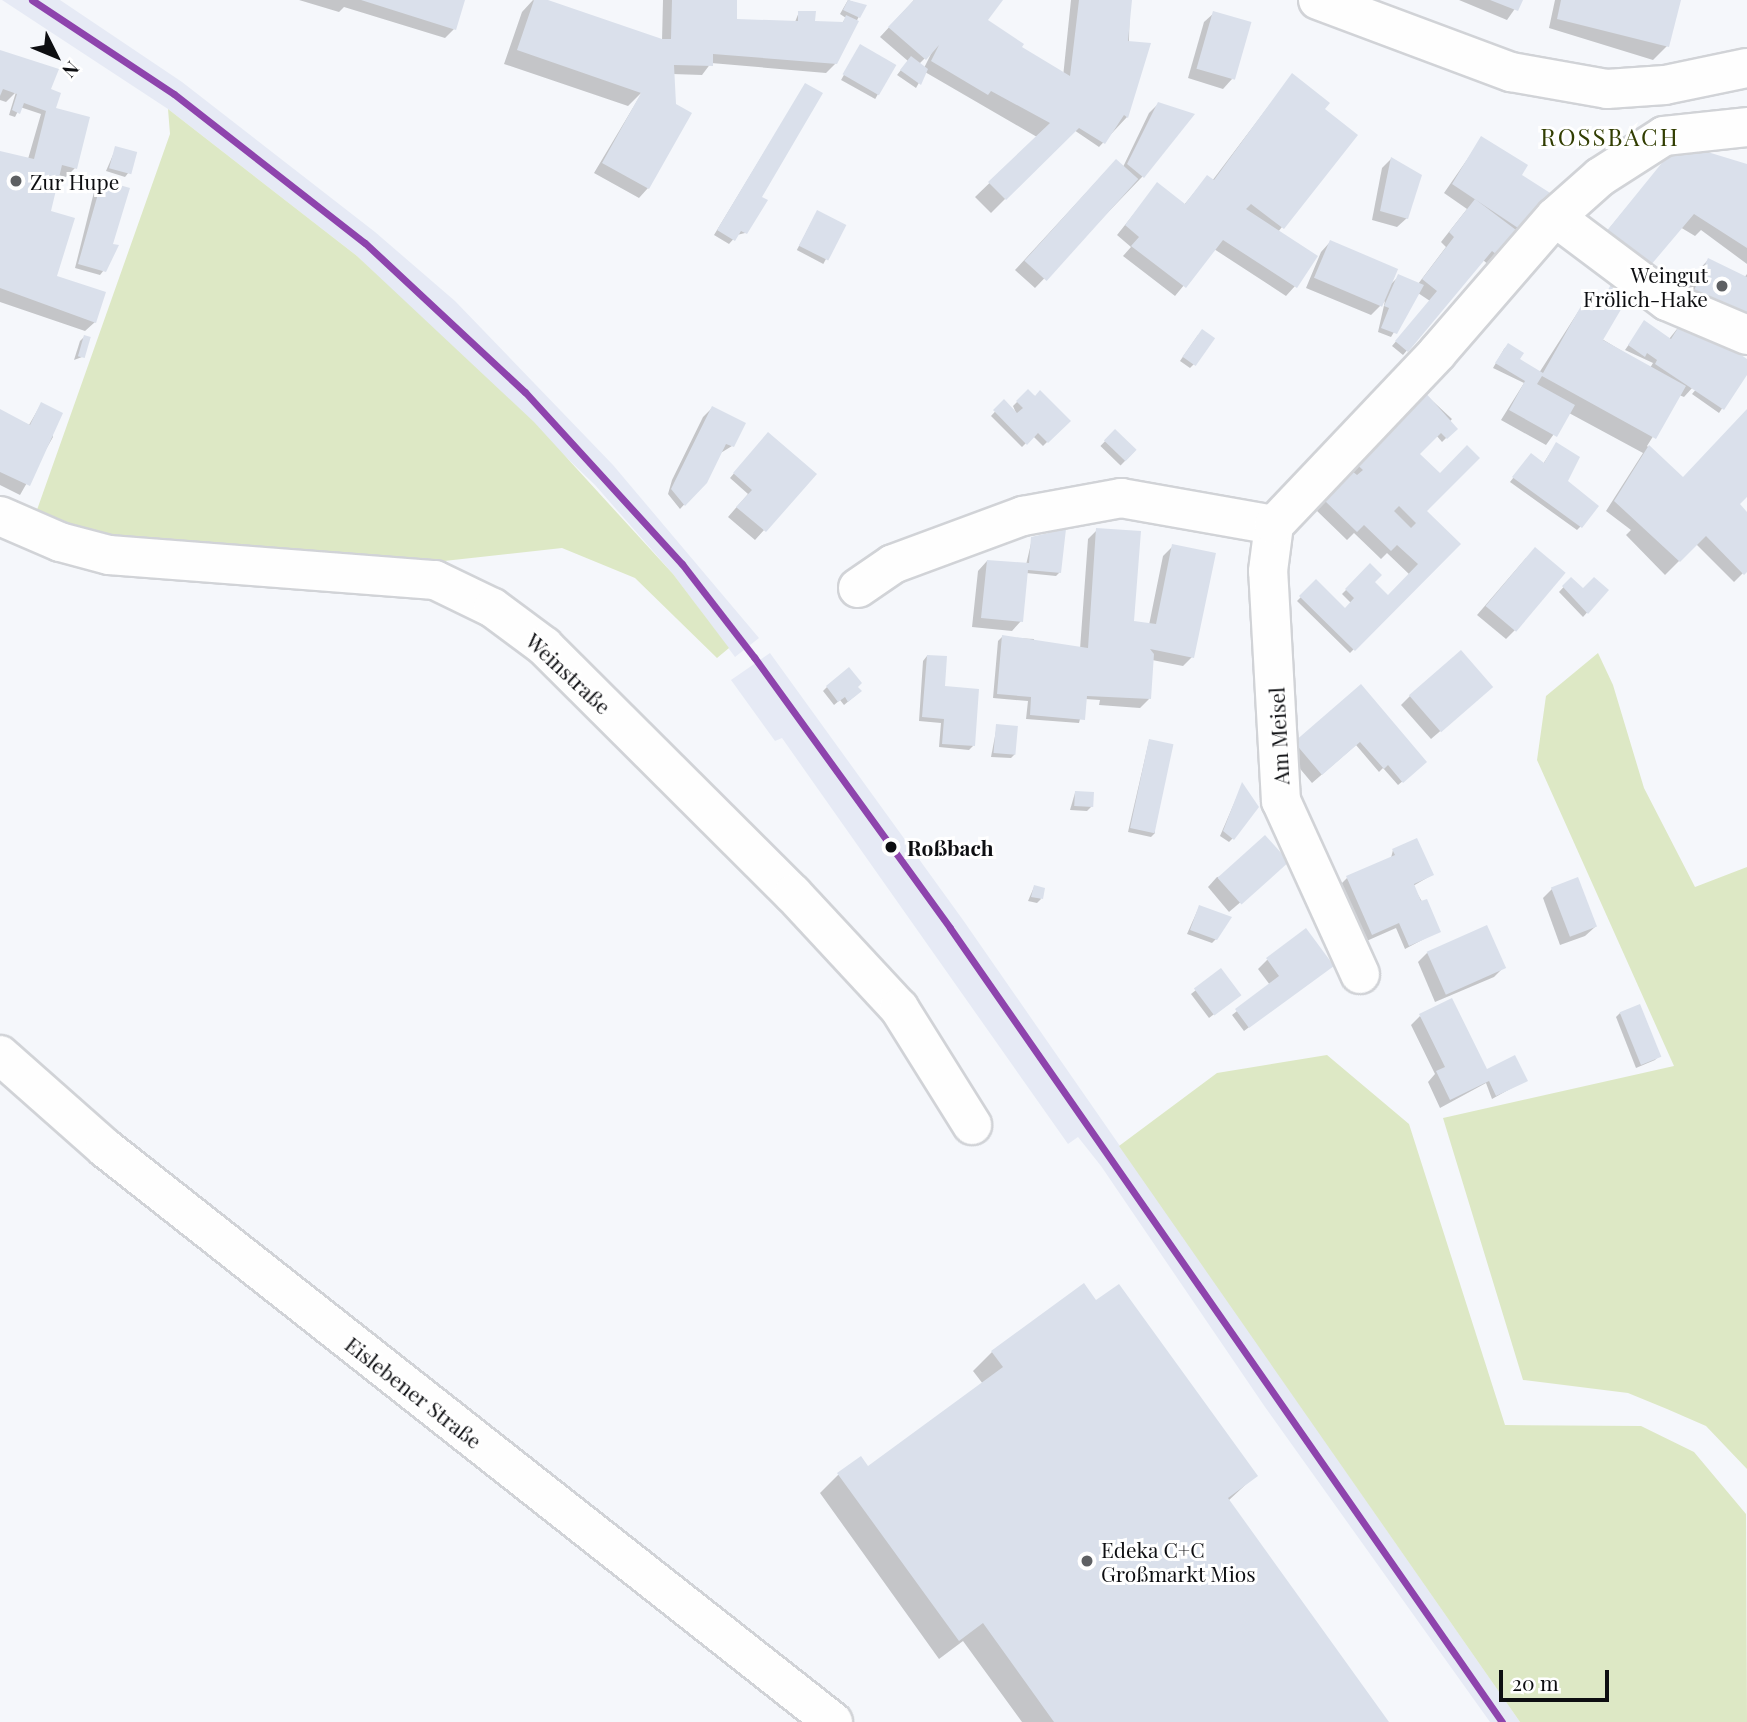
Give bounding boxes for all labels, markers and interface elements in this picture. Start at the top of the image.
north arrow [21,21,91,91]
text: N [57,56,86,84]
district label: ROSSBACH [1541,123,1679,151]
place label: Zur Hupe [30,168,120,194]
marker: Zur Hupe [8,173,24,189]
place label: Weingut Frölich-Hake [1583,261,1708,311]
marker: Weingut Frölich-Hake [1714,278,1730,294]
street label: Weinstraße [522,628,616,718]
street label: Am Meisel [1263,686,1293,786]
place label: Roßbach [907,834,994,860]
marker: Roßbach [881,837,901,857]
street label: Eislebener Straße [341,1331,487,1453]
place label: Edeka C+C Großmarkt Mios [1101,1536,1256,1586]
marker: Edeka C+C Großmarkt Mios [1079,1553,1095,1569]
scale bar [1502,1656,1612,1700]
text: 20 m [1512,1668,1559,1696]

